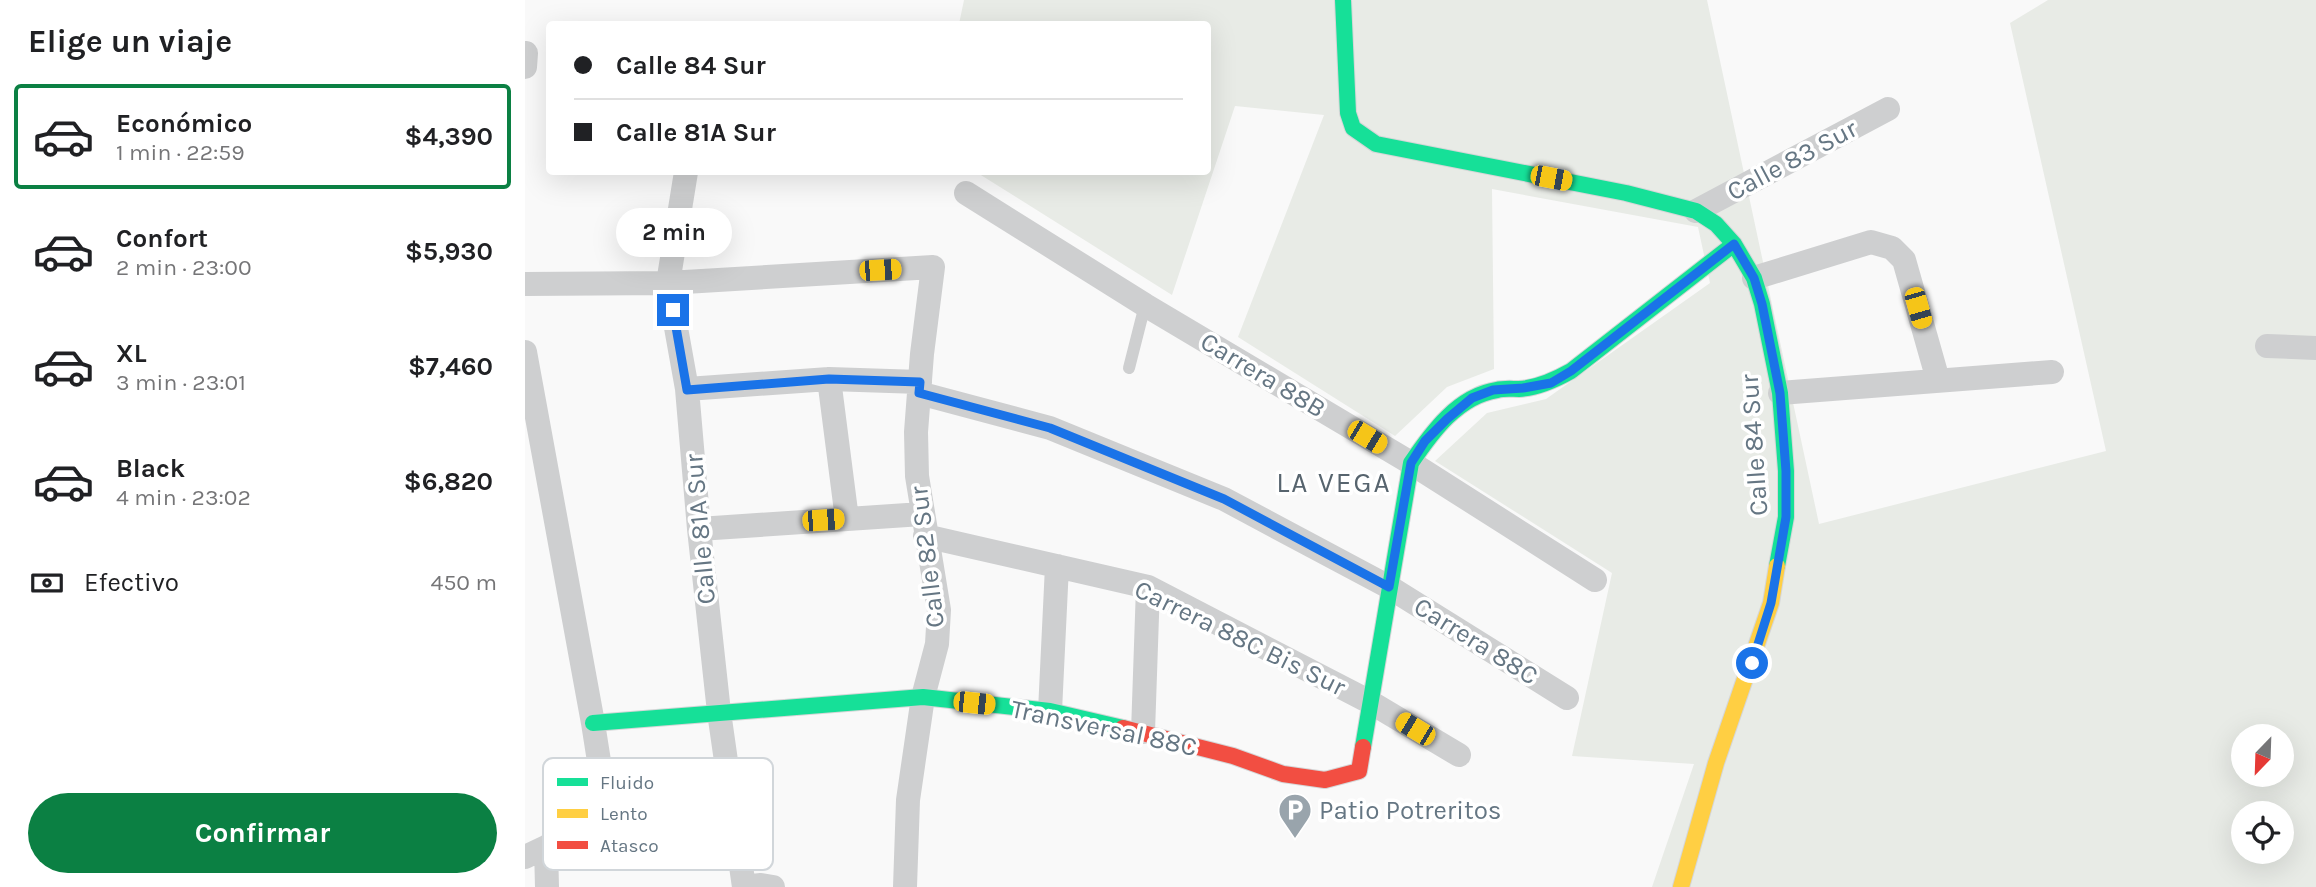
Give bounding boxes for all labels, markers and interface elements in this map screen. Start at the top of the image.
text: Elige un viaje [28,23,232,60]
text: Calle 84 Sur [616,50,766,81]
icon: car [32,105,95,168]
text: Económico [116,108,252,139]
street label: Calle 83 Sur [1722,113,1863,207]
text: Calle 81A Sur [616,117,776,148]
text: $4,390 [405,121,493,152]
text: 1 min · 22:59 [116,139,245,166]
car [1529,164,1574,192]
callout: 2 min [615,208,731,258]
text: 2 min [642,219,706,246]
icon: car [32,220,95,283]
text: Confort [116,223,208,254]
text: $5,930 [405,236,493,267]
text: 2 min · 23:00 [116,254,252,281]
car [859,258,902,282]
car [1903,285,1934,331]
route end [657,294,689,326]
street label: Carrera 88B [1195,326,1331,424]
icon: car [32,335,95,398]
text: XL [116,338,147,369]
text: $7,460 [408,351,493,382]
text: 3 min · 23:01 [116,369,246,396]
street label: Calle 84 Sur [1734,373,1774,517]
car [1344,417,1391,457]
icon: car [32,450,95,513]
street label: Calle 81A Sur [678,452,722,606]
text: Black [116,453,185,484]
text: $6,820 [404,466,493,497]
district label: LA VEGA [1276,466,1392,499]
text: 4 min · 23:02 [116,484,251,511]
street label: Calle 82 Sur [903,484,951,630]
car [802,508,845,532]
icon: cash [28,564,66,602]
text: Efectivo [84,567,179,598]
text: 450 m [431,569,497,596]
street label: Carrera 88C Bis Sur [1129,573,1351,703]
street label: Carrera 88C [1408,591,1544,691]
route start [1736,647,1768,679]
car [953,690,996,716]
street label: Transversal 88C [1008,693,1200,763]
car [1392,709,1439,749]
north arrow [2231,724,2294,788]
map controls [2231,724,2294,864]
legend [543,758,773,870]
text: Fluido [600,772,654,794]
parking icon: Patio Potreritos [1276,791,1314,840]
button: Confirmar [28,793,497,873]
place label: Patio Potreritos [1319,795,1502,826]
button: locate [2231,801,2294,864]
text: Lento [600,803,648,825]
text: Atasco [600,835,659,857]

